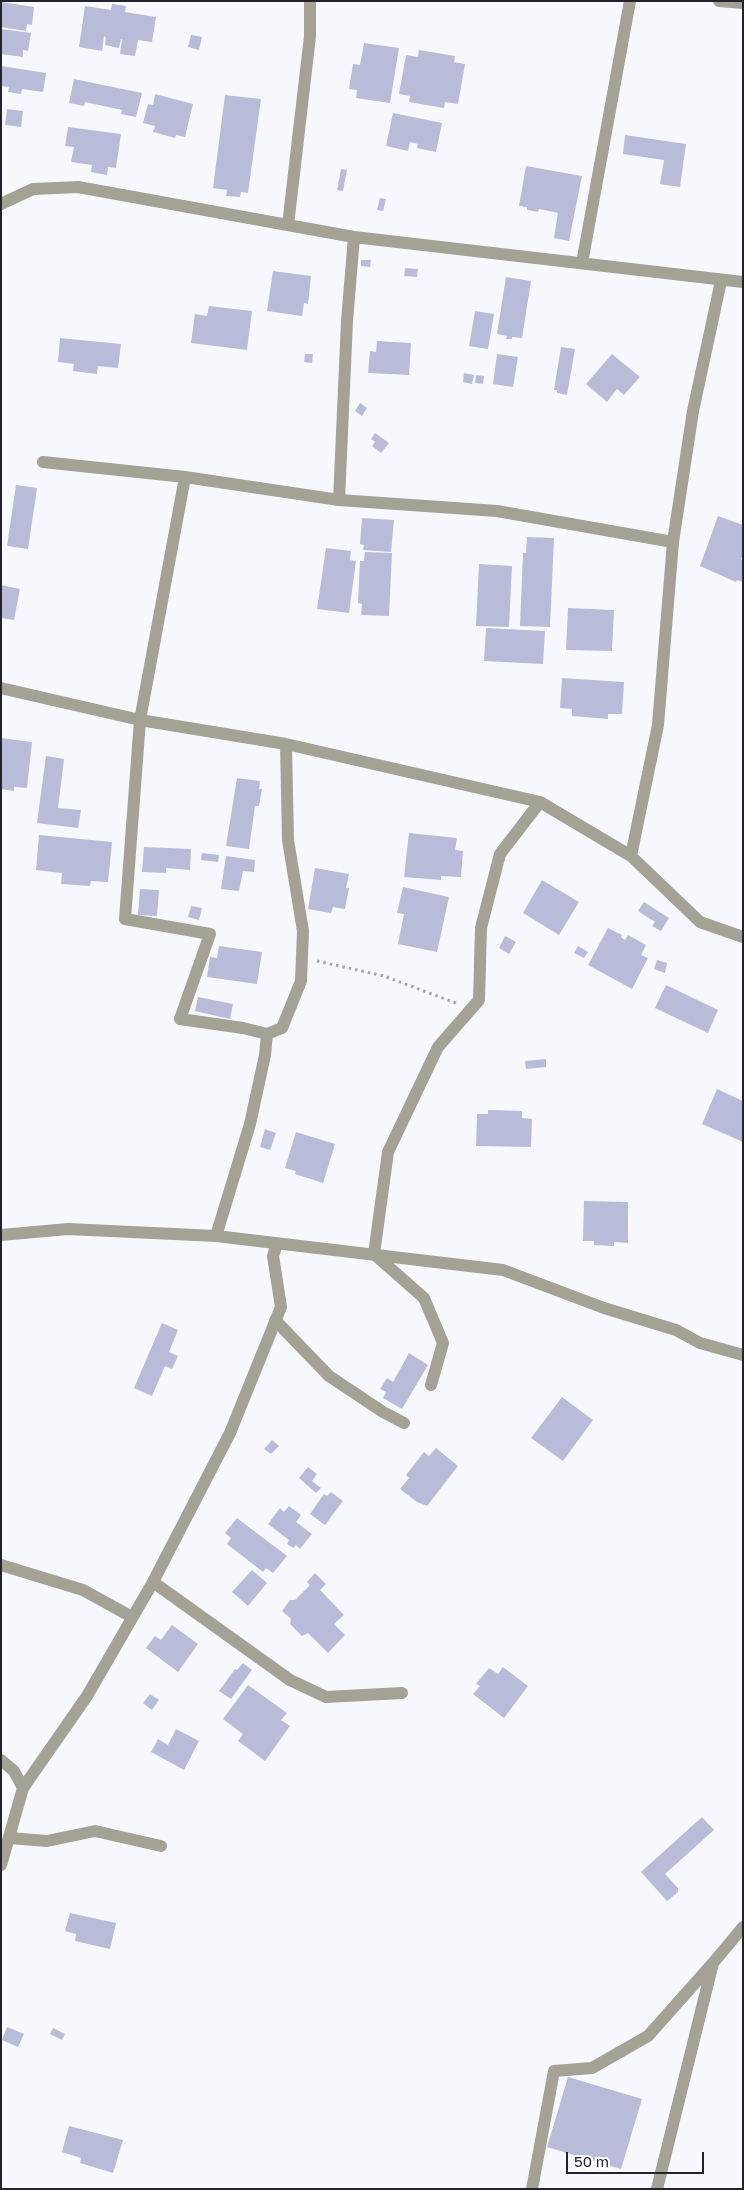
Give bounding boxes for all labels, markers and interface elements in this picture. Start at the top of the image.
scale bar [569,2142,706,2174]
text: 50 m [574,2152,609,2170]

